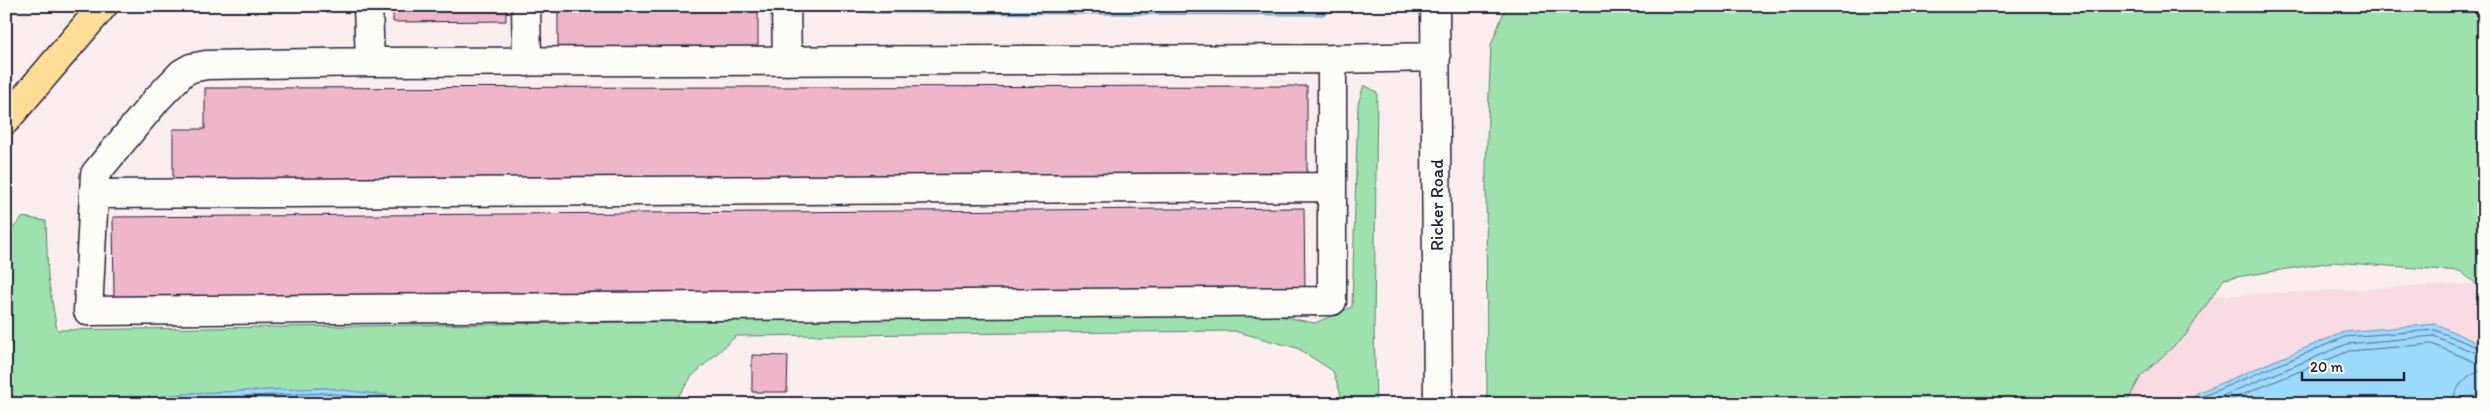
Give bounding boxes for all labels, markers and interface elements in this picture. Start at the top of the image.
street label: Ricker Road [1426,159,1448,251]
scale bar [2302,350,2405,382]
text: 20 m [2310,358,2344,376]

